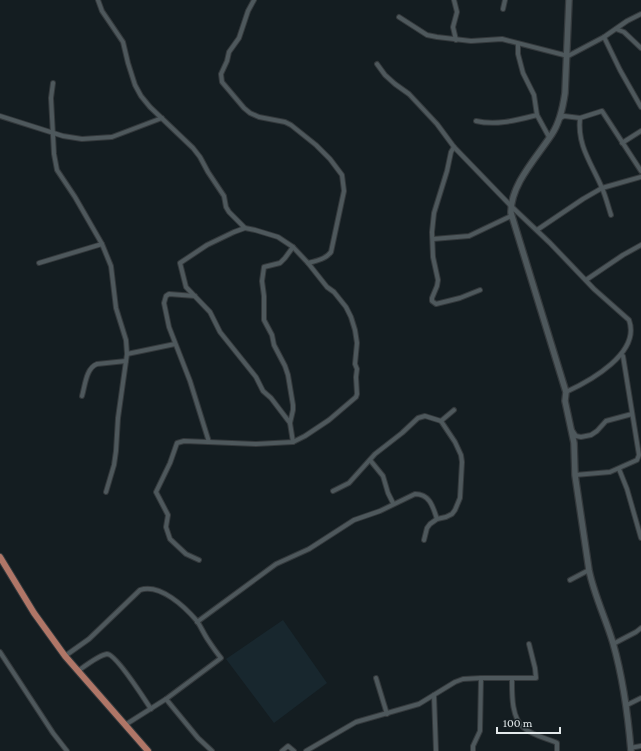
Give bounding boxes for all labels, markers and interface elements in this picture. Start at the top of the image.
scale bar [497,709,560,735]
text: 100 m [503,716,533,730]

